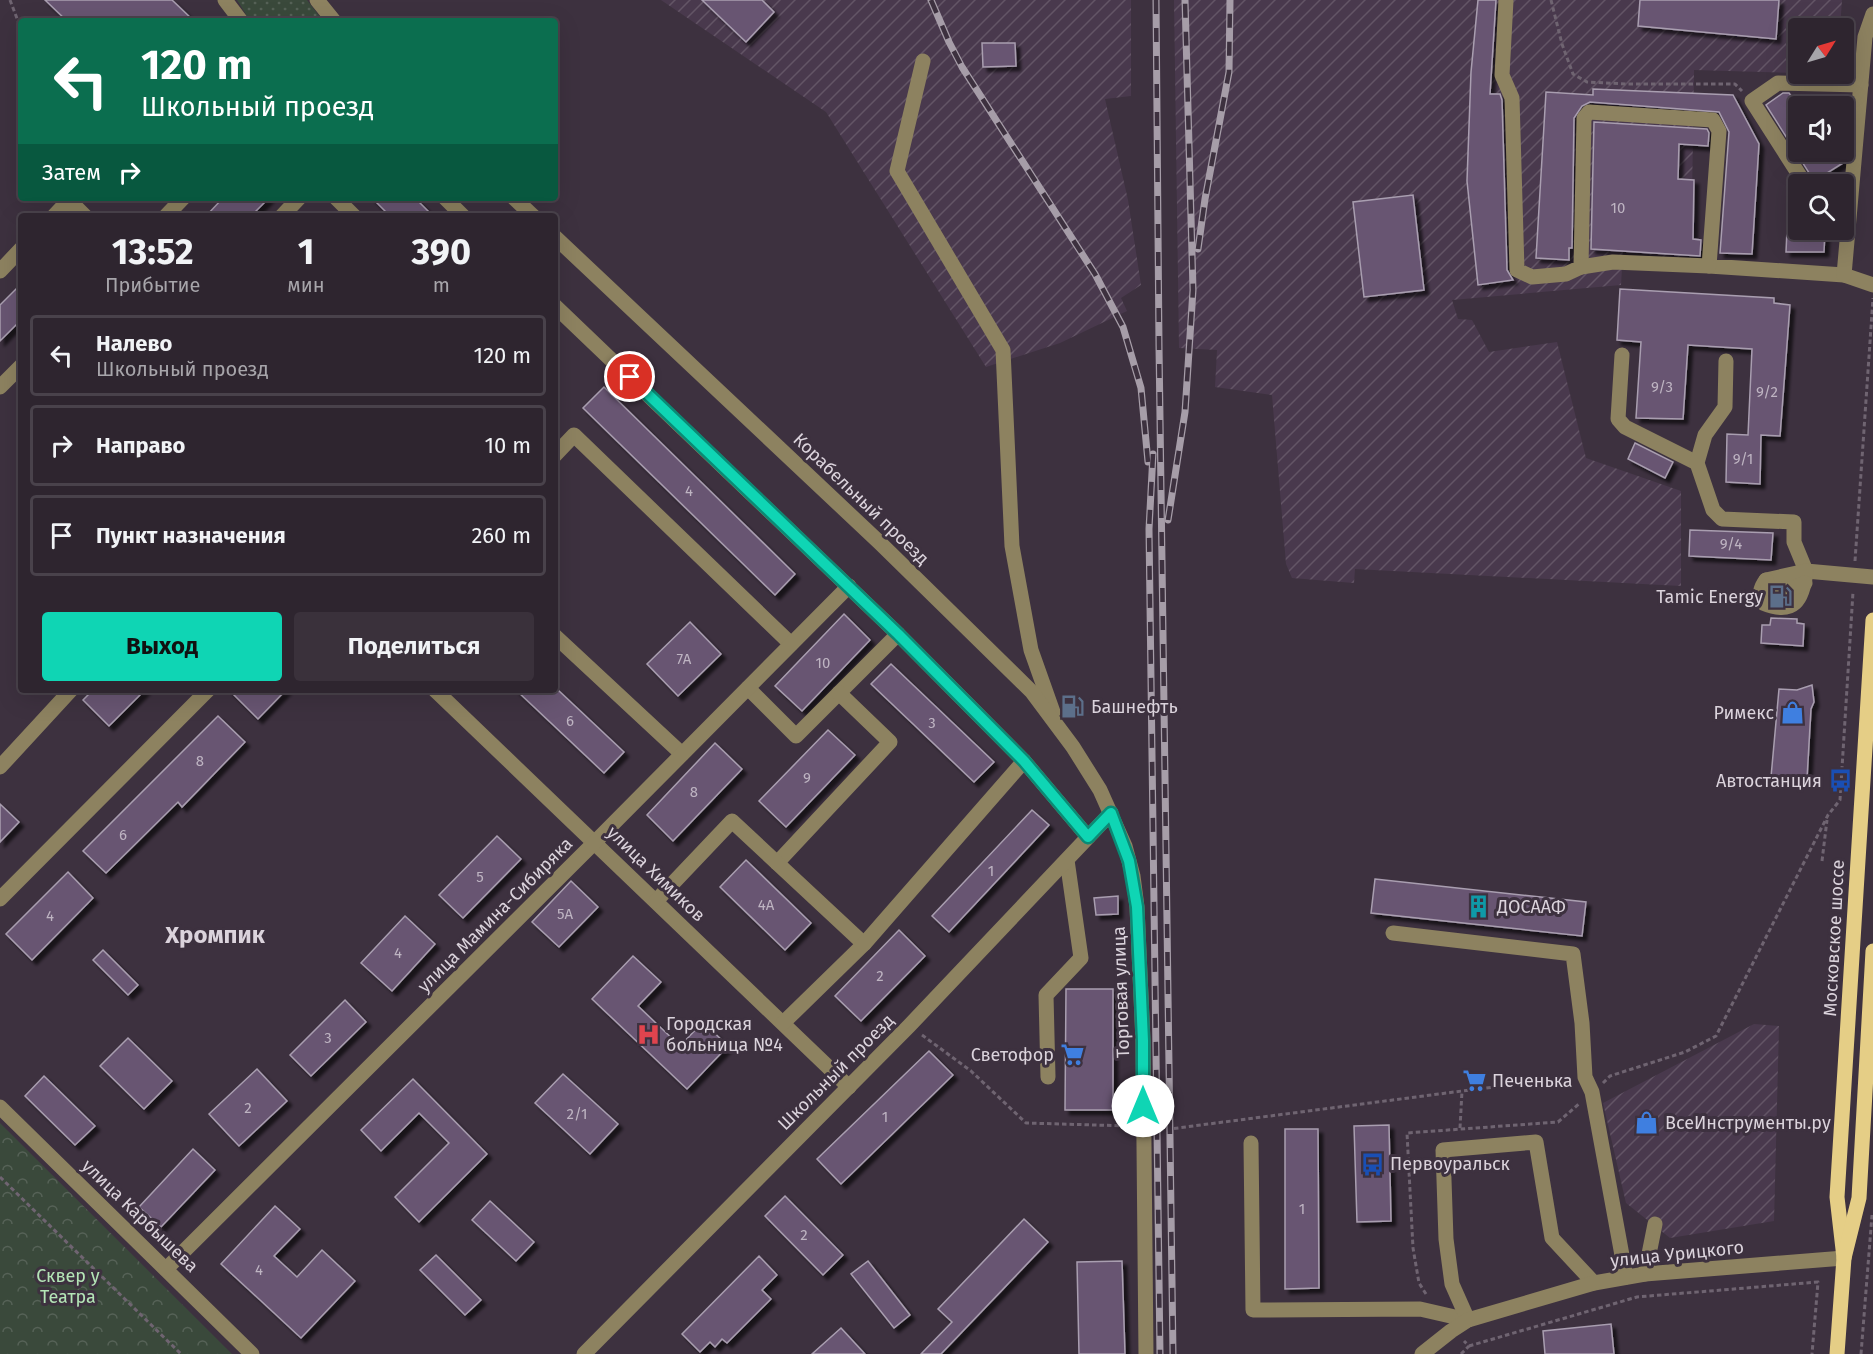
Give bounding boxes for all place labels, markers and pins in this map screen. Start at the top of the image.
pin [604,351,655,402]
fuel station icon: Tamic Energy [1768,584,1794,610]
place label: Tamic Energy [1656,586,1763,608]
fuel station icon: Башнефть [1060,694,1086,720]
place label: Башнефть [1091,696,1178,718]
shop icon: Римекс [1779,700,1805,726]
place label: Римекс [1713,702,1774,724]
bus stop icon: Автостанция [1827,768,1853,794]
place label: Автостанция [1716,770,1822,792]
building icon: ДОСААФ [1466,894,1492,920]
place label: ДОСААФ [1496,896,1566,918]
place label: Городская больница №4 [666,1013,783,1056]
hospital icon: Городская больница №4 [635,1021,661,1047]
supermarket icon: Светофор [1059,1042,1085,1068]
place label: Светофор [971,1044,1054,1066]
supermarket icon: Печенька [1461,1068,1487,1094]
place label: Печенька [1492,1070,1573,1092]
shop icon: ВсеИнструменты.ру [1634,1110,1660,1136]
place label: ВсеИнструменты.ру [1665,1112,1831,1134]
bus stop icon: Первоуральск [1359,1151,1385,1177]
place label: Первоуральск [1390,1153,1511,1175]

